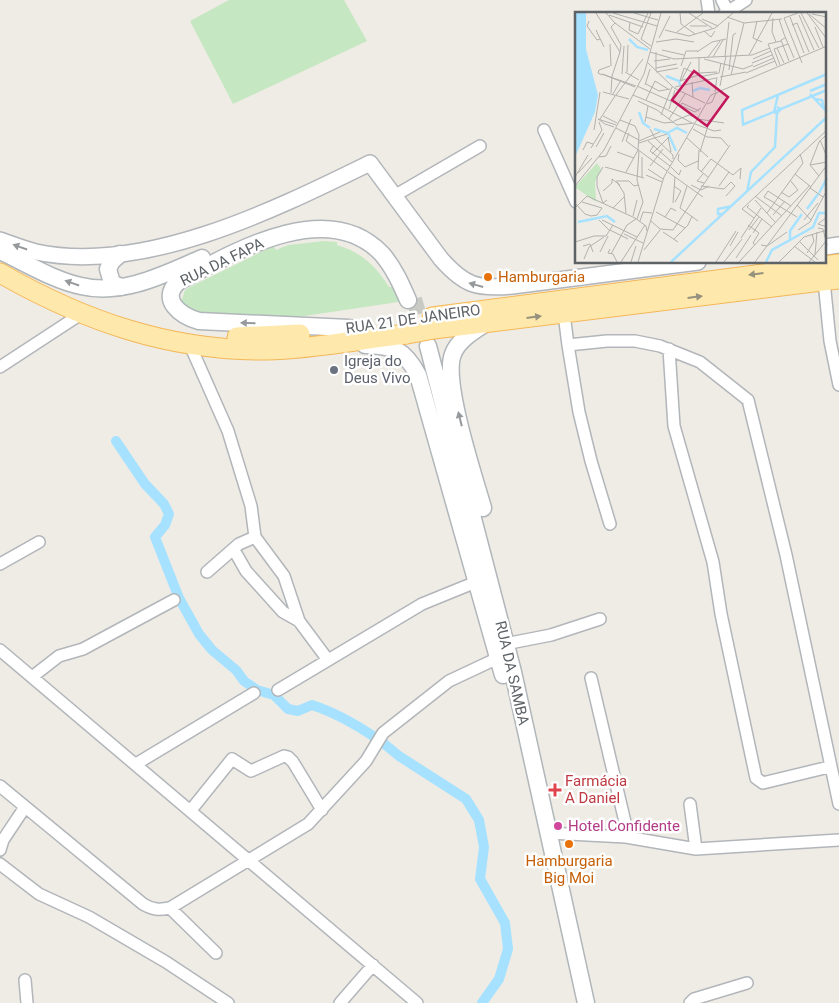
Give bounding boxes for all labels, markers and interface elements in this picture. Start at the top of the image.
inset map [575,12,826,264]
street label: RUA DA FAPA [177,234,267,290]
one-way arrow [12,242,27,250]
place label: Hamburgaria [498,268,585,286]
one-way arrow [748,270,764,278]
marker: Hamburgaria [482,271,494,283]
one-way arrow [65,279,80,287]
one-way arrow [468,281,483,289]
one-way arrow [688,293,704,301]
street label: RUA 21 DE JANEIRO [345,301,481,337]
one-way arrow [526,313,542,321]
one-way arrow [240,319,256,327]
place label: Igreja do Deus Vivo [344,352,410,387]
marker: Igreja do Deus Vivo [328,364,340,376]
one-way arrow [456,411,464,427]
street label: RUA DA SAMBA [491,619,533,727]
place label: Farmácia A Daniel [565,772,627,807]
marker: Farmácia A Daniel [549,784,561,796]
place label: Hotel Confidente [568,817,680,835]
marker: Hotel Confidente [552,820,564,832]
marker: Hamburgaria Big Moi [563,838,575,850]
place label: Hamburgaria Big Moi [525,852,613,887]

